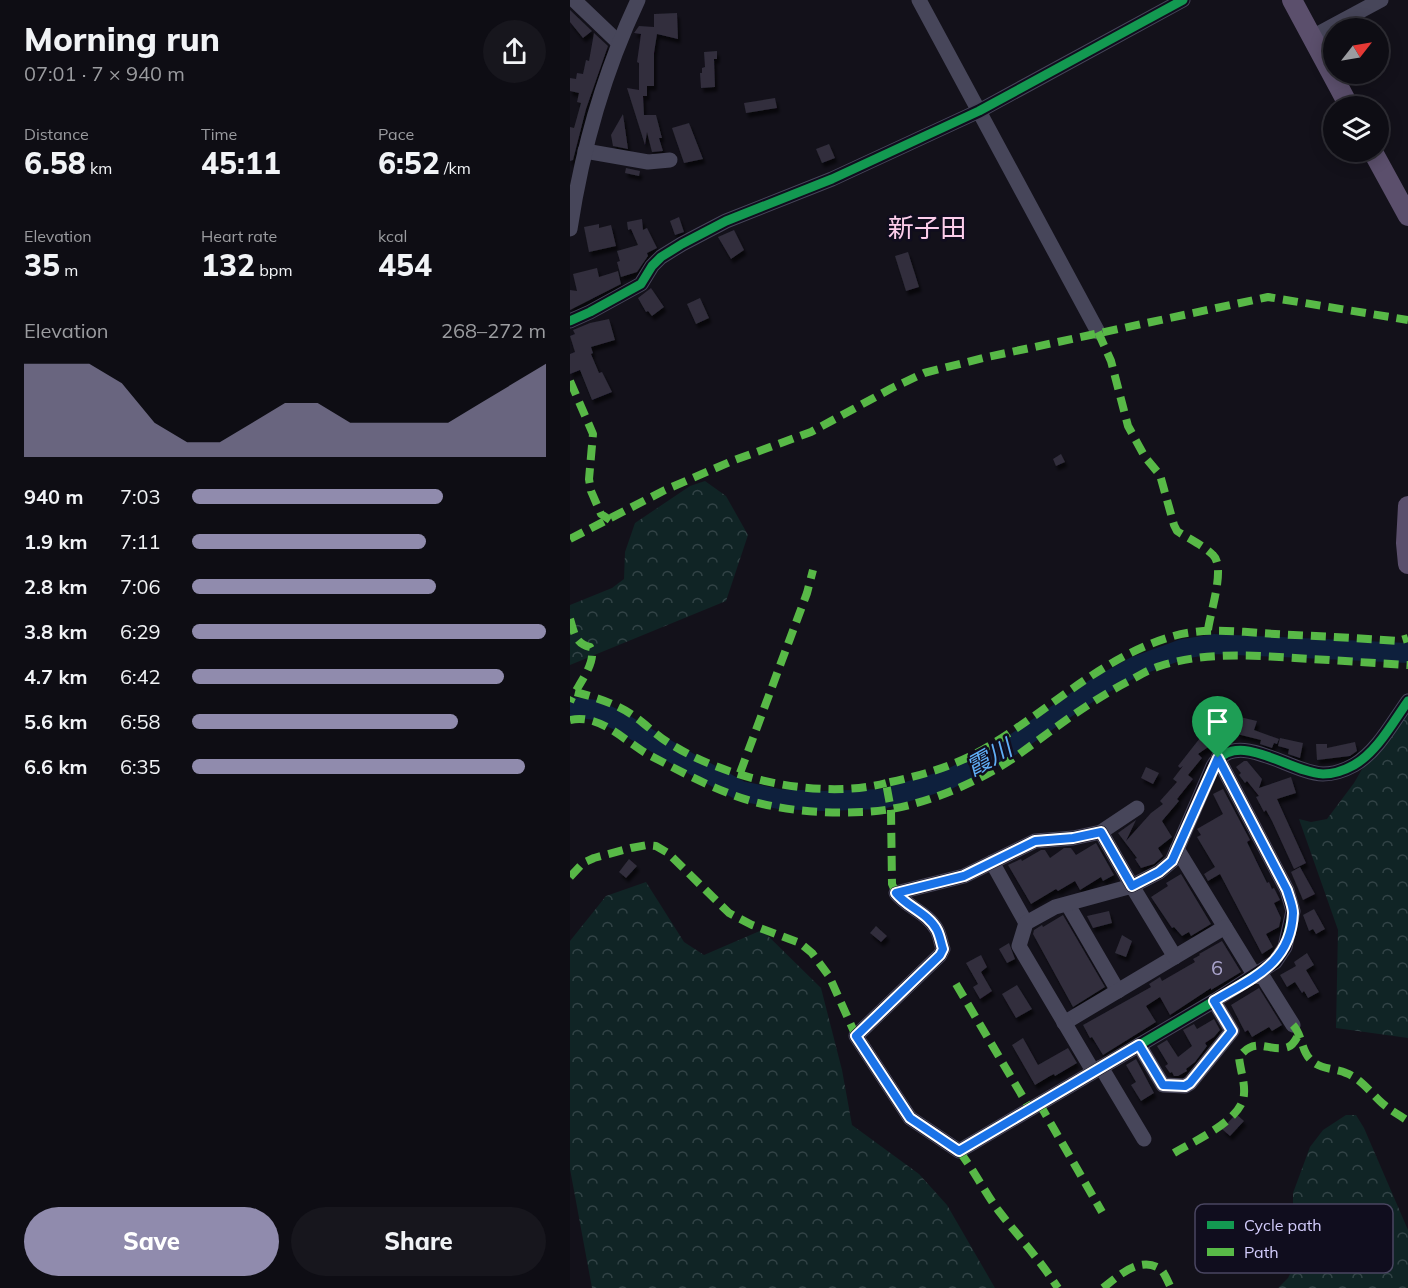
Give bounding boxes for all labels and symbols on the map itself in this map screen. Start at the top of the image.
north arrow [1323,18,1389,84]
district label: 新子田 [888,211,966,244]
pin [1192,696,1243,758]
water label: 霞川 [960,731,1019,782]
house number: 6 [1211,955,1223,980]
legend [1195,1204,1393,1273]
text: Cycle path [1244,1215,1322,1235]
text: Path [1244,1242,1279,1262]

